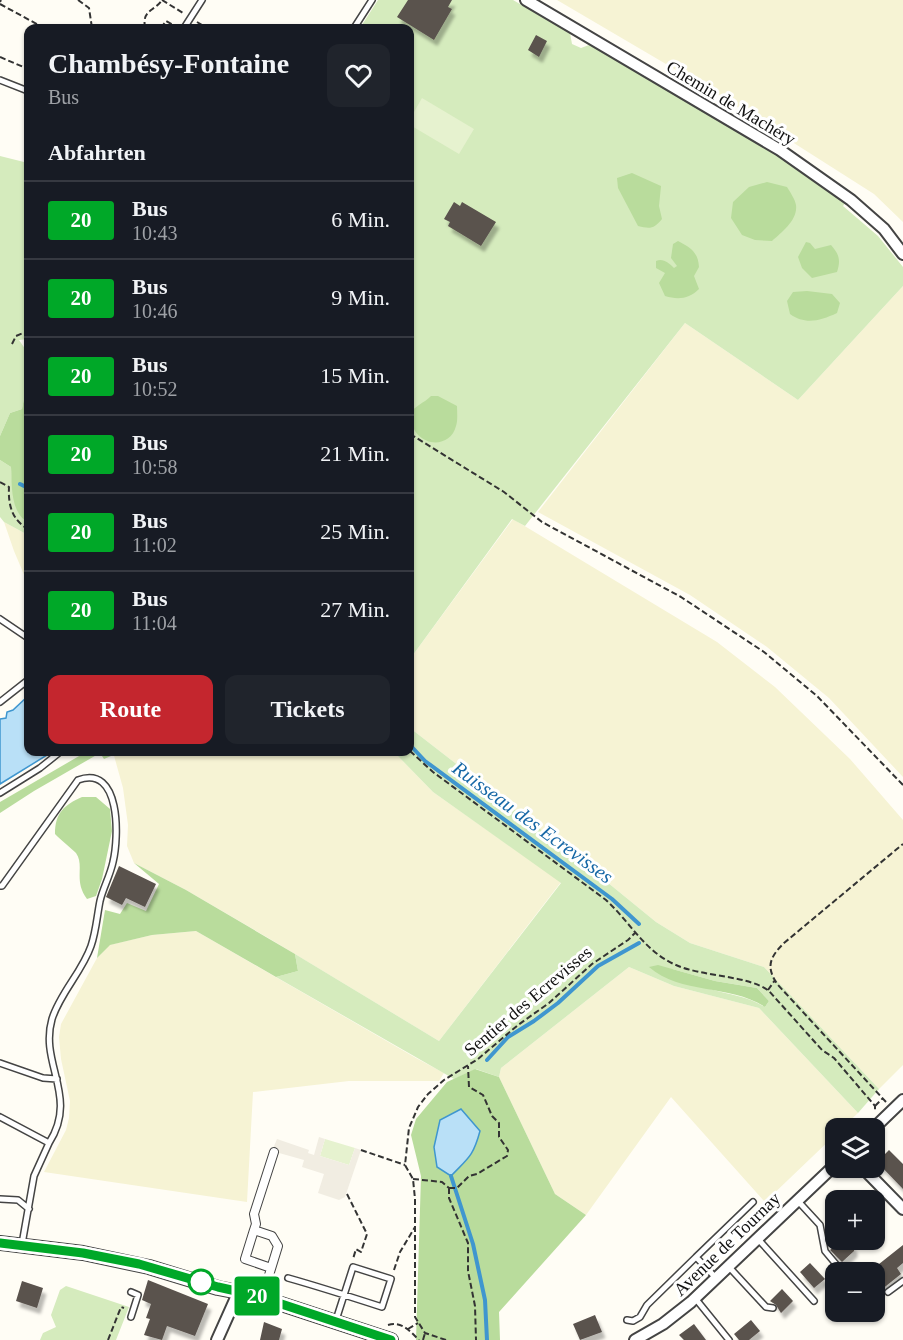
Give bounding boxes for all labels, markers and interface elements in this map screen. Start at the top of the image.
button: heart [327,44,390,107]
text: Chambésy-Fontaine [48,48,289,79]
street label: Chemin de Machéry [663,57,799,149]
text: Bus [48,86,79,108]
text: Abfahrten [48,140,146,165]
text: Bus [132,196,167,221]
text: 6 Min. [331,207,390,232]
text: 20 [71,208,92,232]
text: 10:43 [132,222,178,244]
text: Bus [132,274,167,299]
text: 9 Min. [331,285,390,310]
text: 20 [71,286,92,310]
text: 10:46 [132,300,178,322]
text: Bus [132,352,167,377]
text: 15 Min. [320,363,390,388]
text: 20 [71,364,92,388]
text: 10:52 [132,378,178,400]
text: Bus [132,430,167,455]
text: 21 Min. [320,441,390,466]
text: 20 [71,442,92,466]
text: 10:58 [132,456,178,478]
text: Bus [132,508,167,533]
text: 25 Min. [320,519,390,544]
text: 20 [71,520,92,544]
text: 11:02 [132,534,177,556]
text: Bus [132,586,167,611]
text: 27 Min. [320,597,390,622]
text: 20 [71,598,92,622]
text: 11:04 [132,612,177,634]
button: Route [48,675,213,744]
button: Tickets [225,675,390,744]
water label: Ruisseau des Ecrevisses [448,756,618,888]
street label: Sentier des Ecrevisses [460,942,596,1060]
map controls [825,1118,885,1322]
button: layers [825,1118,885,1178]
street label: Avenue de Tournay [670,1188,784,1300]
button: + [825,1190,885,1250]
button: − [825,1262,885,1322]
unlabelled marker [188,1269,214,1295]
line badge: 20 [230,1276,284,1316]
text: 20 [247,1284,268,1308]

